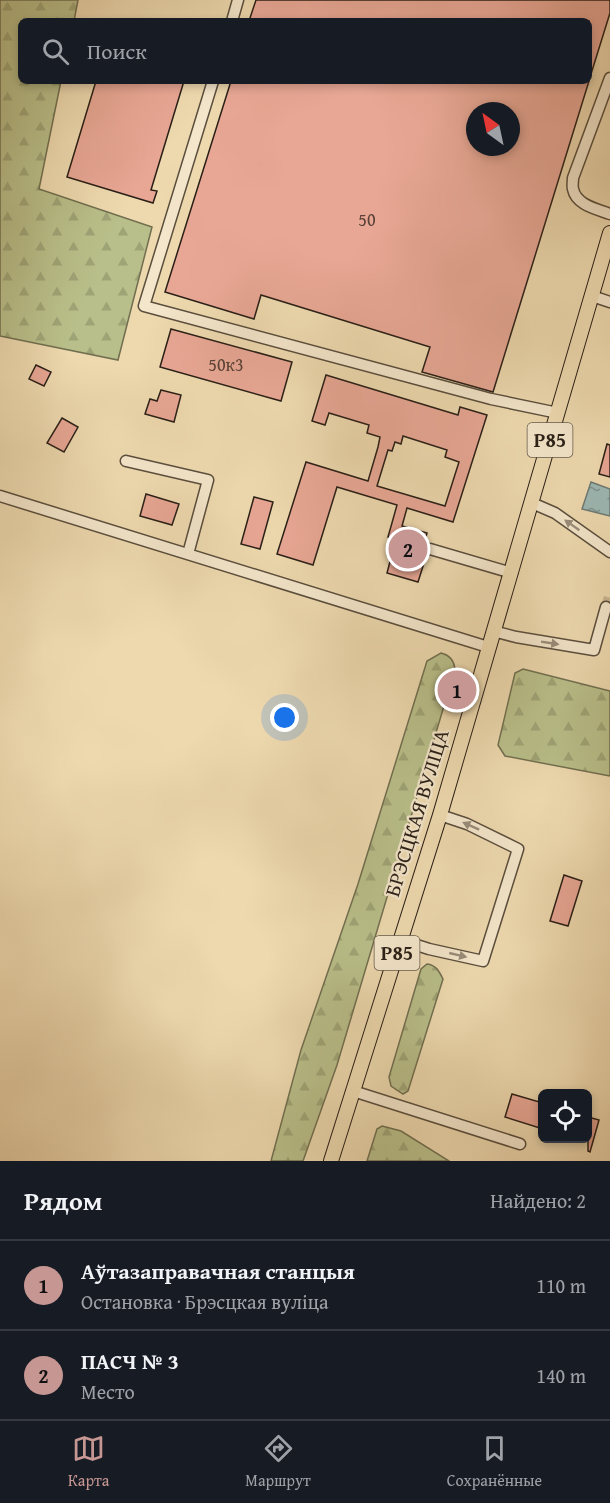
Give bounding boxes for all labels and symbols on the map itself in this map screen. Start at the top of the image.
north arrow [466,102,520,156]
house number: 50 [358,206,376,233]
house number: 50к3 [208,351,244,378]
road number: Р85 [528,423,572,457]
one-way arrow [564,520,580,531]
pin: 2 [388,526,428,572]
one-way arrow [541,638,560,647]
pin: 1 [438,668,476,712]
your location [270,703,299,732]
street label: БРЭСЦКАЯ ВУЛІЦА [376,725,457,900]
one-way arrow [462,821,480,831]
road number: Р85 [374,936,420,970]
one-way arrow [448,951,467,961]

